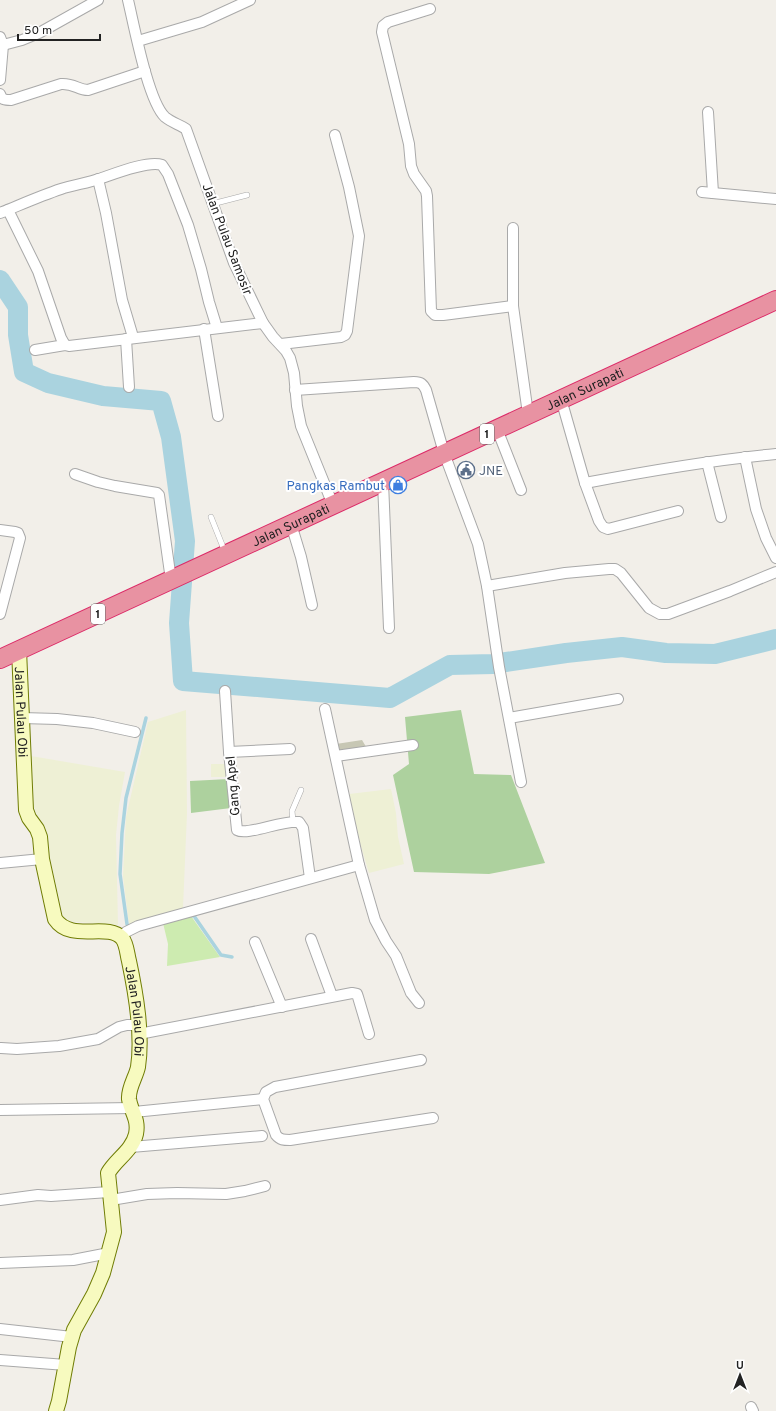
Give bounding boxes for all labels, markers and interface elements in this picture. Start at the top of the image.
scale bar [18,16,100,42]
text: 50 m [24,23,52,39]
street label: Jalan Pulau Samosir [197,182,255,298]
street label: Jalan Surapati [544,366,627,415]
road number: 1 [480,424,494,444]
public building icon: JNE [456,460,476,480]
place label: JNE [479,464,503,480]
shop icon: Pangkas Rambut [388,475,408,495]
place label: Pangkas Rambut [287,479,385,495]
street label: Jalan Surapati [250,502,333,551]
road number: 1 [91,604,105,624]
street label: Jalan Pulau Obi [10,666,30,758]
street label: Gang Apel [223,755,245,816]
street label: Jalan Pulau Obi [120,965,146,1057]
north arrow [720,1355,760,1395]
text: U [736,1359,744,1373]

